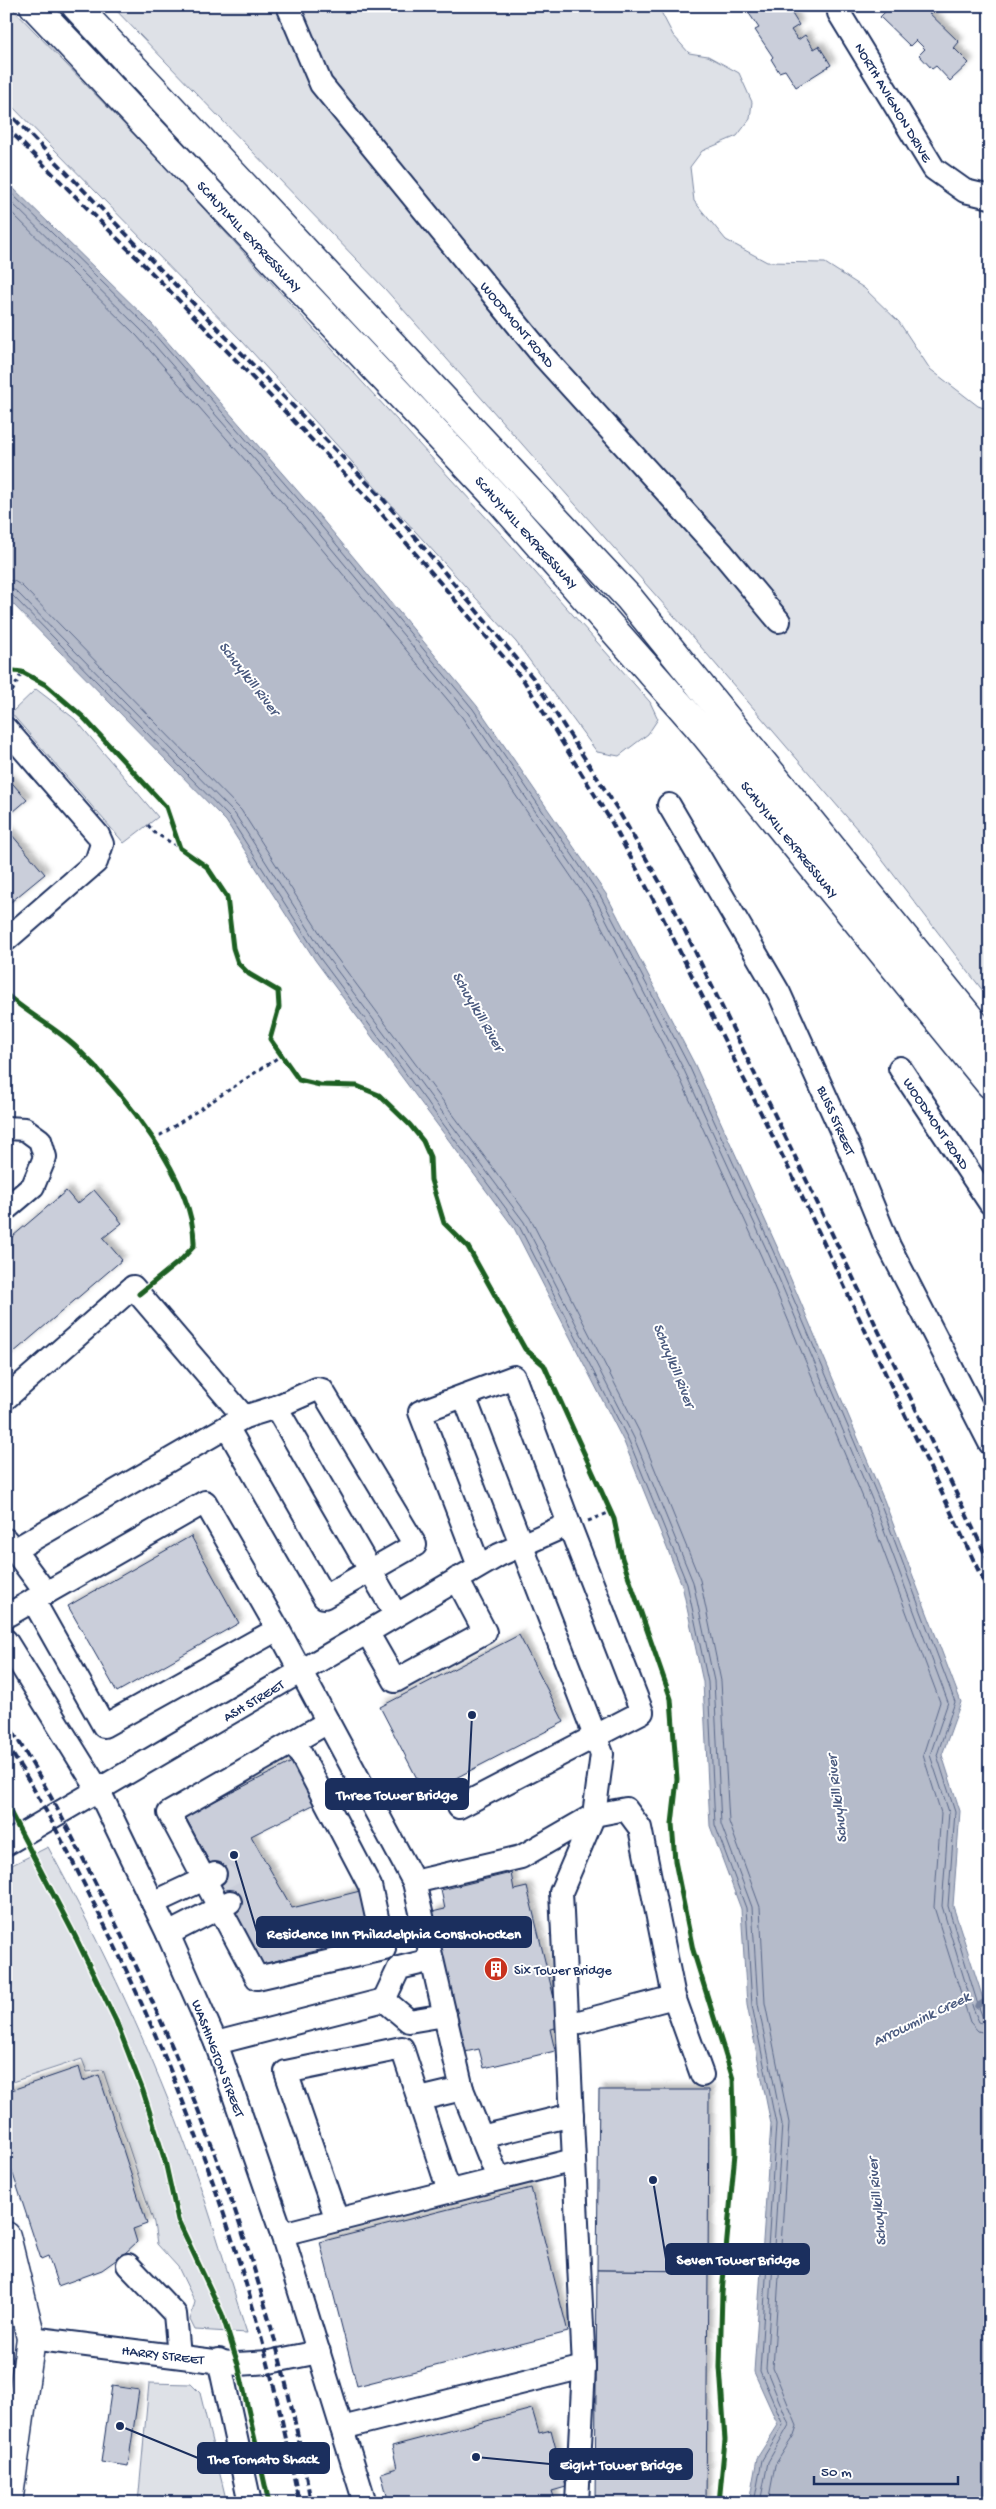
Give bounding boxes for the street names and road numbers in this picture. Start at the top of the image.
street label: NORTH AVIGNON DRIVE [849,41,935,167]
street label: SCHUYLKILL EXPRESSWAY [192,179,304,297]
street label: WOODMONT ROAD [475,279,558,373]
street label: SCHUYLKILL EXPRESSWAY [470,474,580,594]
street label: SCHUYLKILL EXPRESSWAY [736,778,841,903]
street label: WOODMONT ROAD [898,1075,972,1174]
street label: BLISS STREET [811,1083,858,1159]
street label: ASH STREET [221,1677,288,1727]
street label: WASHINGTON STREET [186,1998,247,2121]
street label: HARRY STREET [121,2343,205,2370]

